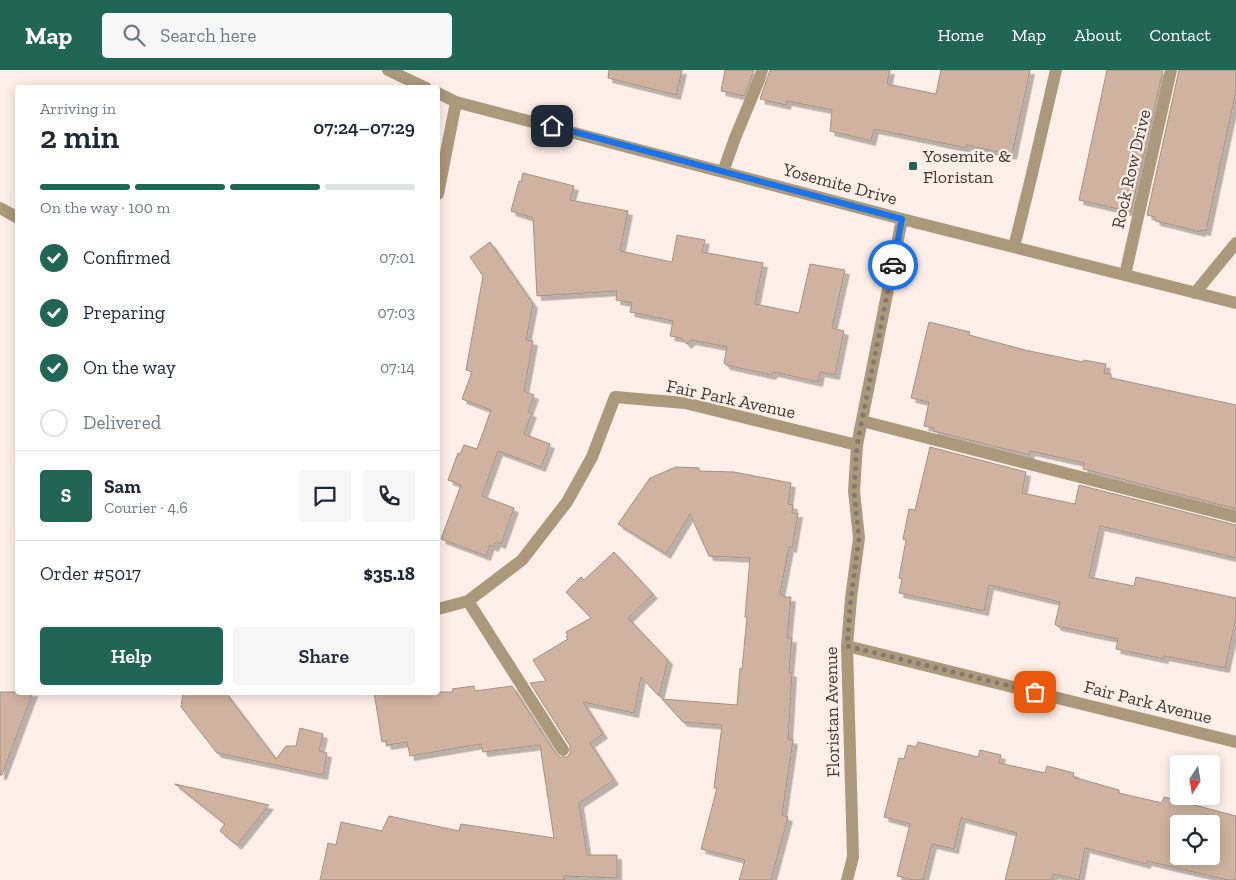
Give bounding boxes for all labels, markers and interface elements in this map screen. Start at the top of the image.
search box [102,13,452,58]
text: Map [25,21,72,50]
icon: search [120,21,148,49]
text: Search here [160,24,257,47]
text: Home [937,24,984,46]
text: Map [1012,24,1046,46]
text: About [1074,24,1121,46]
text: Contact [1149,24,1211,46]
text: Arriving in [40,99,116,118]
pin [531,105,573,147]
street label: Rock Row Drive [1107,107,1155,231]
icon: home [538,112,566,140]
text: 07:24–07:29 [313,116,415,139]
text: 2 min [40,118,119,156]
place label: Yosemite & Floristan [922,145,1011,188]
street label: Yosemite Drive [779,158,900,210]
marker: Yosemite & Floristan [907,160,919,172]
text: On the way · 100 m [40,198,170,217]
courier [868,240,918,290]
icon: check [40,244,68,272]
text: Confirmed [83,246,170,269]
text: 07:01 [379,248,415,267]
icon: car [879,251,907,279]
icon: check [40,299,68,327]
text: Preparing [83,301,165,324]
text: 07:03 [378,303,415,322]
icon: check [40,354,68,382]
text: On the way [83,356,176,379]
text: 07:14 [380,358,415,377]
street label: Fair Park Avenue [665,375,797,423]
text: Delivered [83,411,161,434]
button: chat [299,470,351,522]
button: phone [363,470,415,522]
text: Sam [104,475,141,498]
text: S [61,484,71,507]
text: Courier · 4.6 [104,498,188,517]
text: Order #5017 [40,562,141,585]
text: $35.18 [363,562,415,585]
button: Help [40,627,223,685]
button: Share [233,627,415,685]
street label: Floristan Avenue [820,646,844,778]
pin [1014,671,1056,713]
street label: Fair Park Avenue [1082,675,1214,729]
icon: bag [1021,678,1049,706]
north arrow [1170,755,1220,805]
map controls [1170,755,1220,865]
button: locate [1170,815,1220,865]

